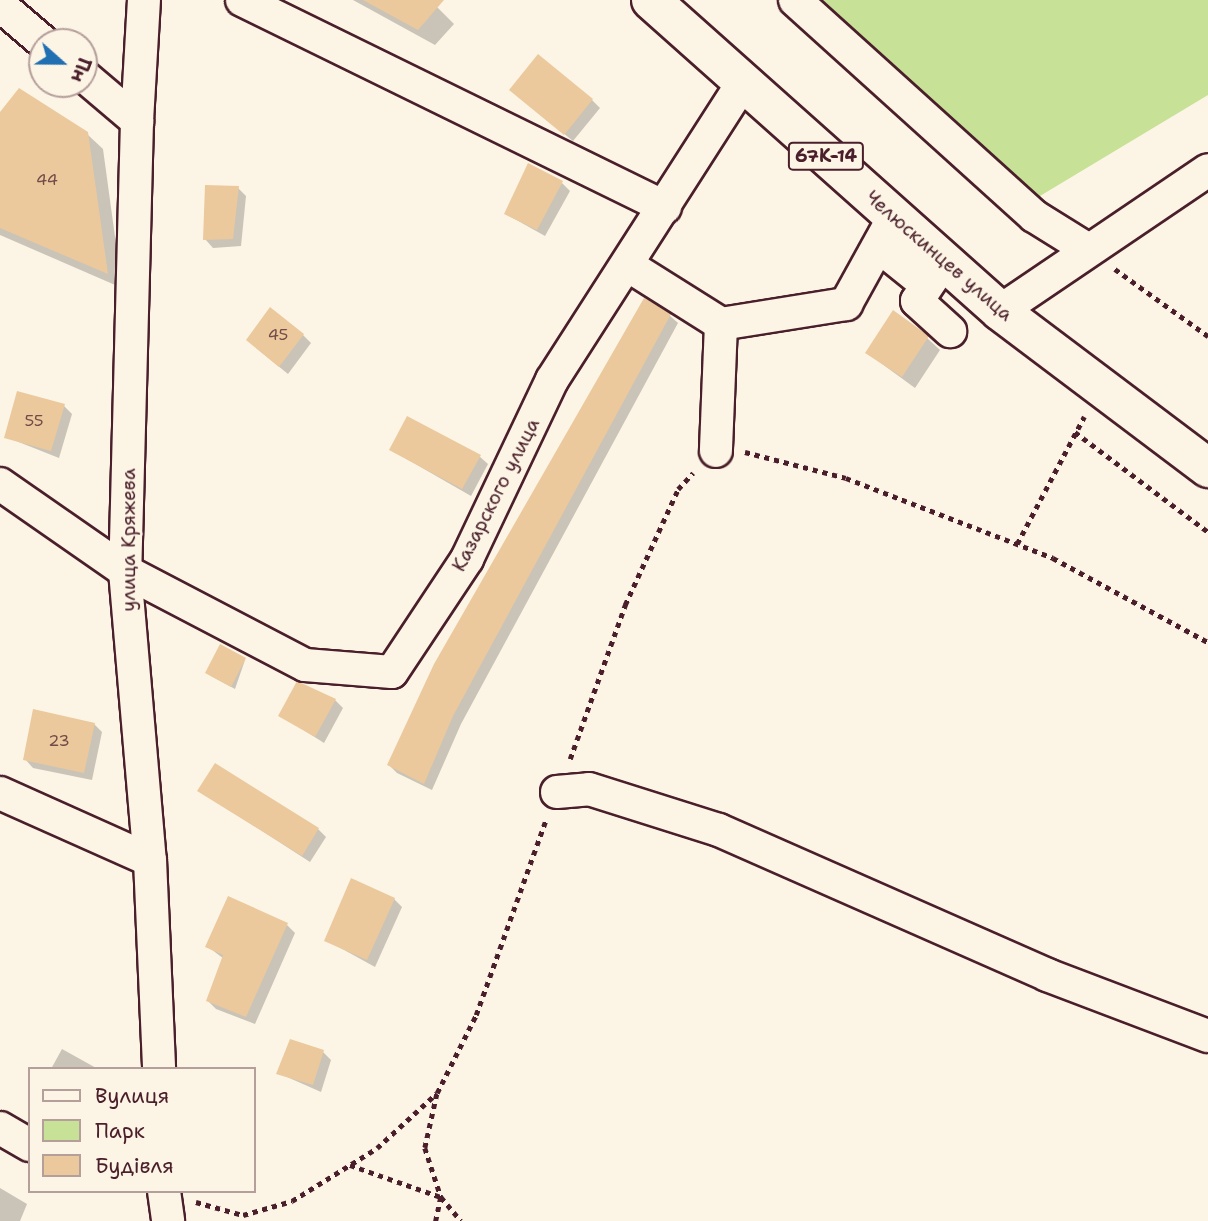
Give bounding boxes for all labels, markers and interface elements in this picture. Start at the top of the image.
north arrow [28,28,98,98]
text: Пн [65,54,97,86]
road number: 67К-14 [788,141,864,170]
house number: 44 [36,170,58,190]
street label: Челюскинцев улица [861,186,1017,326]
house number: 45 [268,325,288,345]
house number: 55 [24,411,44,431]
street label: Казарского улица [448,415,544,575]
street label: улица Кряжева [118,468,140,612]
house number: 23 [48,731,70,751]
legend [28,1067,256,1193]
text: Вулиця [95,1082,169,1110]
text: Парк [95,1117,145,1145]
text: Будівля [95,1152,174,1180]

